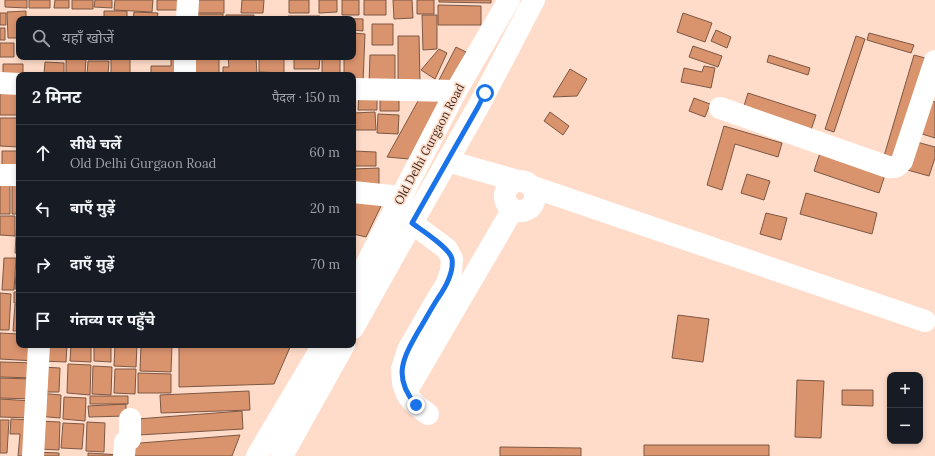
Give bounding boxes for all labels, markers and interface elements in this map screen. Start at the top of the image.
search box [16,16,356,60]
icon: search [30,27,52,49]
text: यहाँ खोजें [62,28,114,47]
street label: Old Delhi Gurgaon Road [391,81,467,207]
route start [476,84,494,102]
text: 2 मिनट [32,86,81,108]
text: पैदल · 150 m [272,89,340,106]
text: सीधे चलें [70,134,121,153]
icon: ahead [32,142,54,164]
text: 60 m [309,144,340,161]
text: Old Delhi Gurgaon Road [70,155,216,172]
icon: left [32,198,54,220]
text: बाएँ मुड़ें [70,198,115,217]
text: 20 m [310,200,340,217]
icon: right [32,254,54,276]
text: दाएँ मुड़ें [70,254,114,273]
text: 70 m [311,256,340,273]
icon: arrive [32,310,54,332]
text: गंतव्य पर पहुँचे [70,310,155,329]
map controls [887,372,923,444]
button: + [887,372,923,408]
route end [407,396,425,414]
button: − [887,408,923,444]

